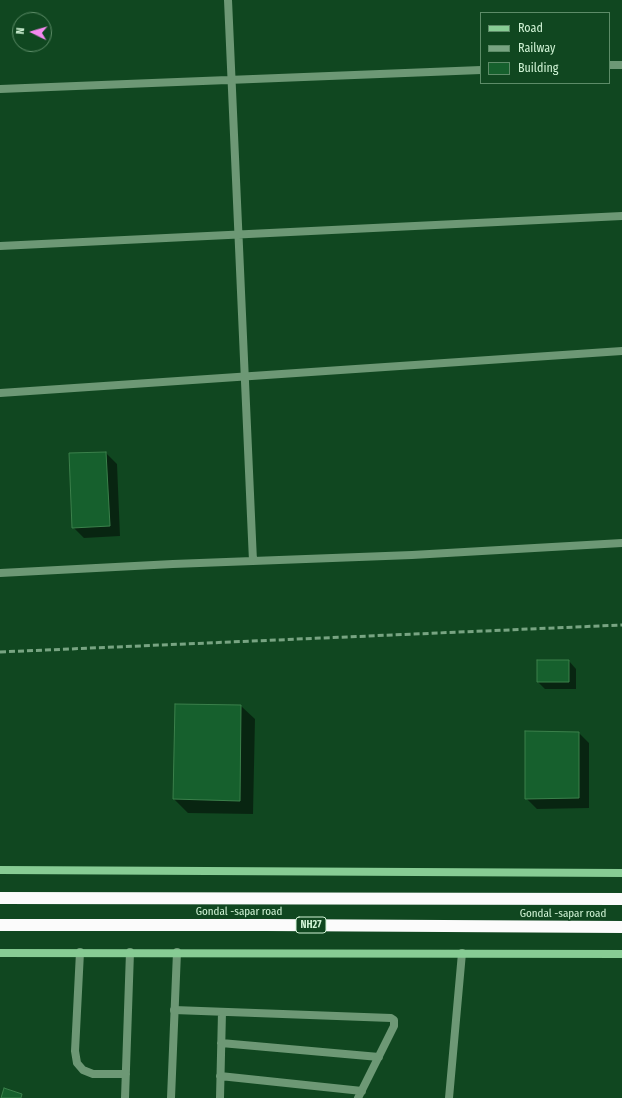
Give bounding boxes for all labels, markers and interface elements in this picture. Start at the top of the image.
north arrow [12,12,52,52]
legend [480,12,610,84]
text: Road [518,21,543,35]
text: N [14,27,27,35]
text: Railway [518,41,555,55]
text: Building [518,61,558,75]
street label: Gondal -sapar road [196,905,282,919]
street label: Gondal -sapar road [520,907,606,921]
road number: NH27 [296,917,326,933]

